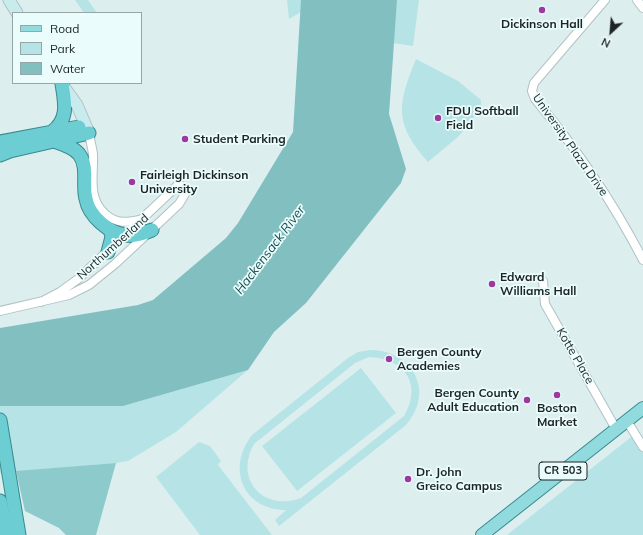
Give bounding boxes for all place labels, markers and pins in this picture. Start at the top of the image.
marker: Dickinson Hall [537,5,547,15]
place label: Dickinson Hall [501,17,583,31]
place label: FDU Softball Field [446,104,519,132]
marker: FDU Softball Field [433,113,443,123]
place label: Student Parking [193,132,286,146]
marker: Student Parking [180,134,190,144]
place label: Fairleigh Dickinson University [140,168,248,196]
marker: Fairleigh Dickinson University [127,177,137,187]
place label: Edward Williams Hall [500,270,576,298]
marker: Edward Williams Hall [487,279,497,289]
place label: Bergen County Academies [397,345,481,373]
marker: Bergen County Academies [384,354,394,364]
place label: Bergen County Adult Education [427,386,519,414]
marker: Boston Market [552,390,562,400]
marker: Bergen County Adult Education [522,395,532,405]
place label: Boston Market [537,401,577,429]
place label: Dr. John Greico Campus [416,465,502,493]
marker: Dr. John Greico Campus [403,474,413,484]

